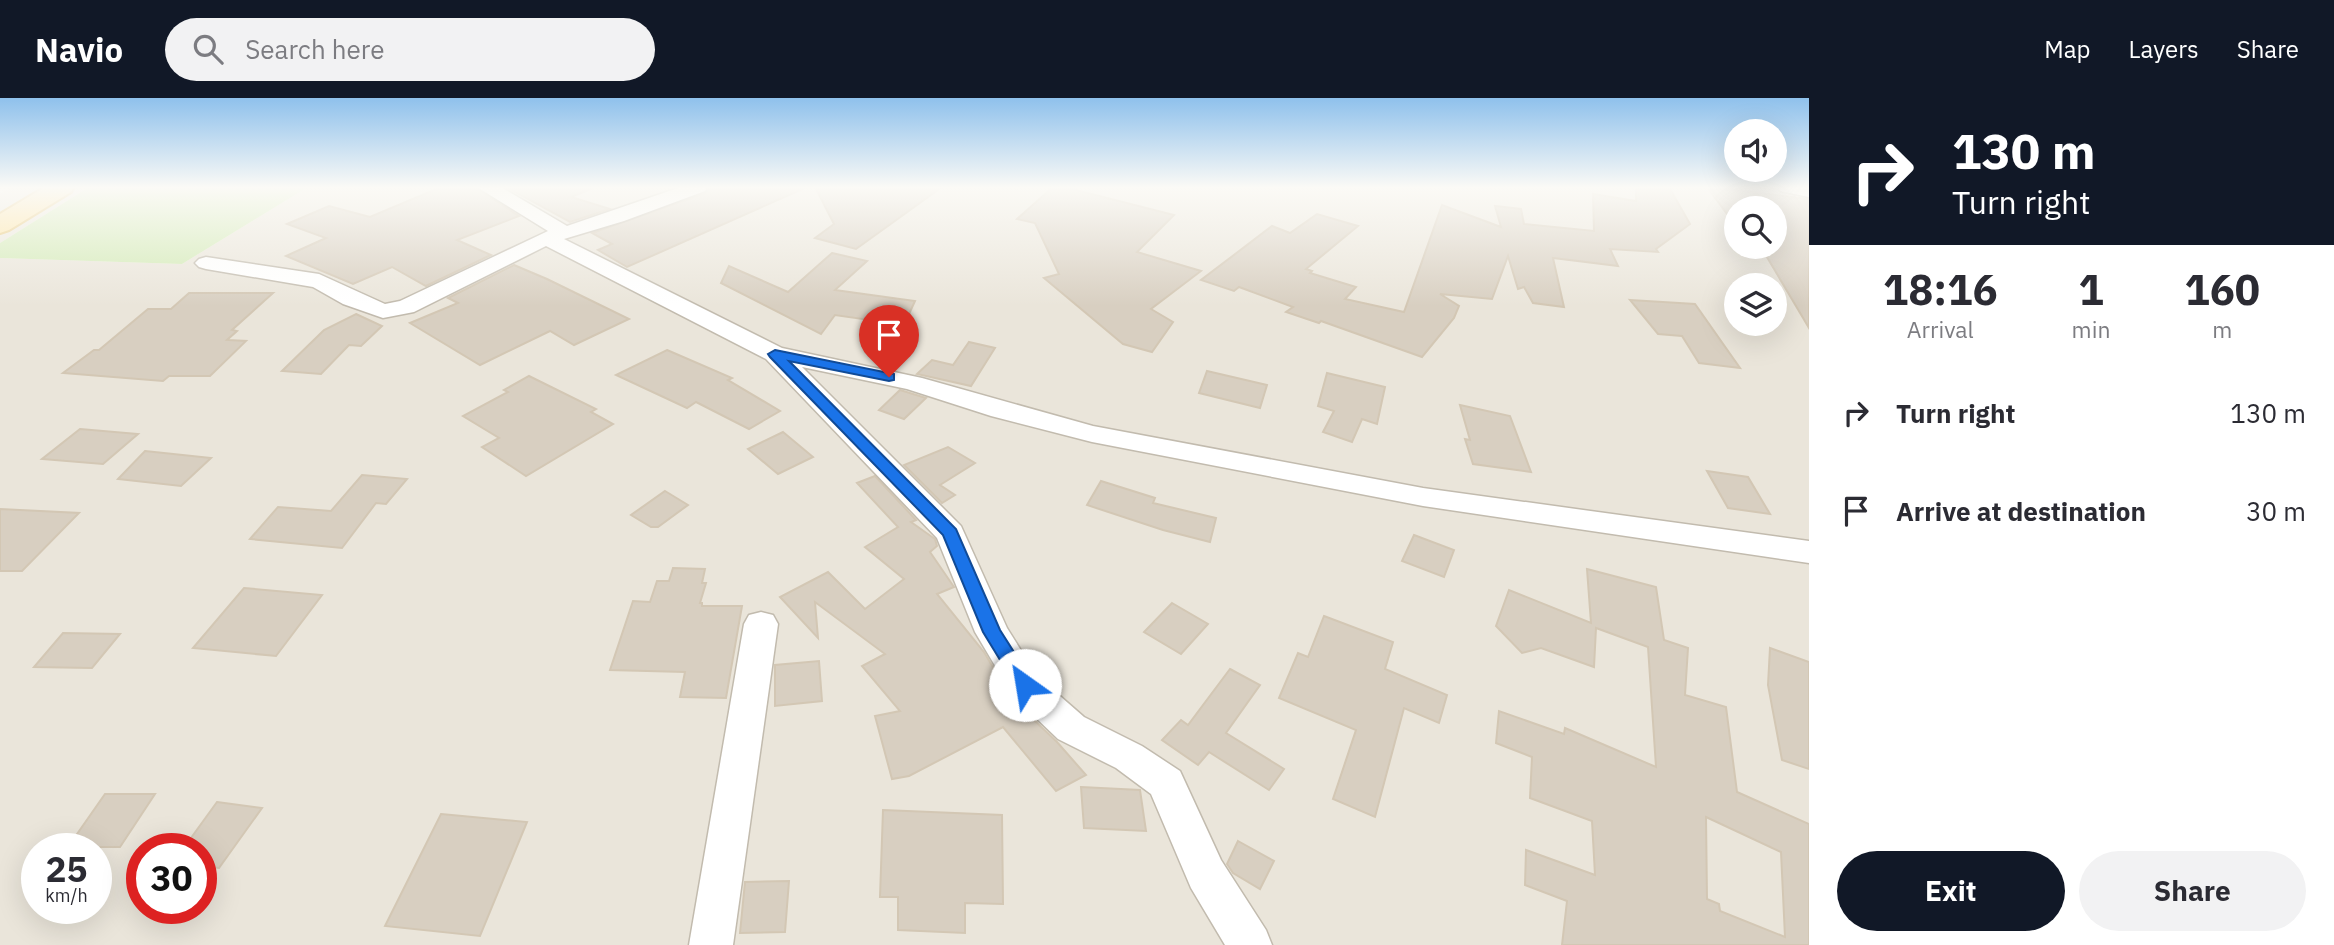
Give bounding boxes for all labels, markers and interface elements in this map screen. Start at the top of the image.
search box [165,18,655,81]
text: Navio [35,28,123,71]
icon: search [189,30,227,68]
text: Search here [245,32,385,66]
text: Map [2044,33,2091,65]
text: Layers [2129,33,2199,65]
text: Share [2237,33,2299,65]
map controls [1724,119,1787,336]
button: sound [1724,119,1787,182]
text: 130 m [1952,119,2096,182]
icon: right [1837,126,1928,217]
text: Turn right [1952,181,2090,223]
button: search [1724,196,1787,259]
text: 18:16 [1883,262,1998,317]
text: 1 [2078,262,2104,317]
text: 160 [2184,262,2260,317]
button: layers [1724,273,1787,336]
pin [859,305,919,377]
text: Arrival [1907,314,1974,344]
text: min [2072,314,2110,344]
text: m [2212,314,2232,344]
icon: arrive [870,316,908,354]
icon: right [1837,394,1875,432]
text: Turn right [1896,396,2015,430]
text: 130 m [2230,396,2306,430]
icon: arrive [1837,492,1875,530]
text: Arrive at destination [1896,494,2146,528]
text: 30 m [2246,494,2306,528]
position arrow [988,648,1062,722]
speed limit sign: 30 [126,833,217,924]
text: 25 [45,846,88,892]
button: Exit [1837,851,2065,931]
button: Share [2079,851,2306,931]
text: km/h [45,884,88,907]

